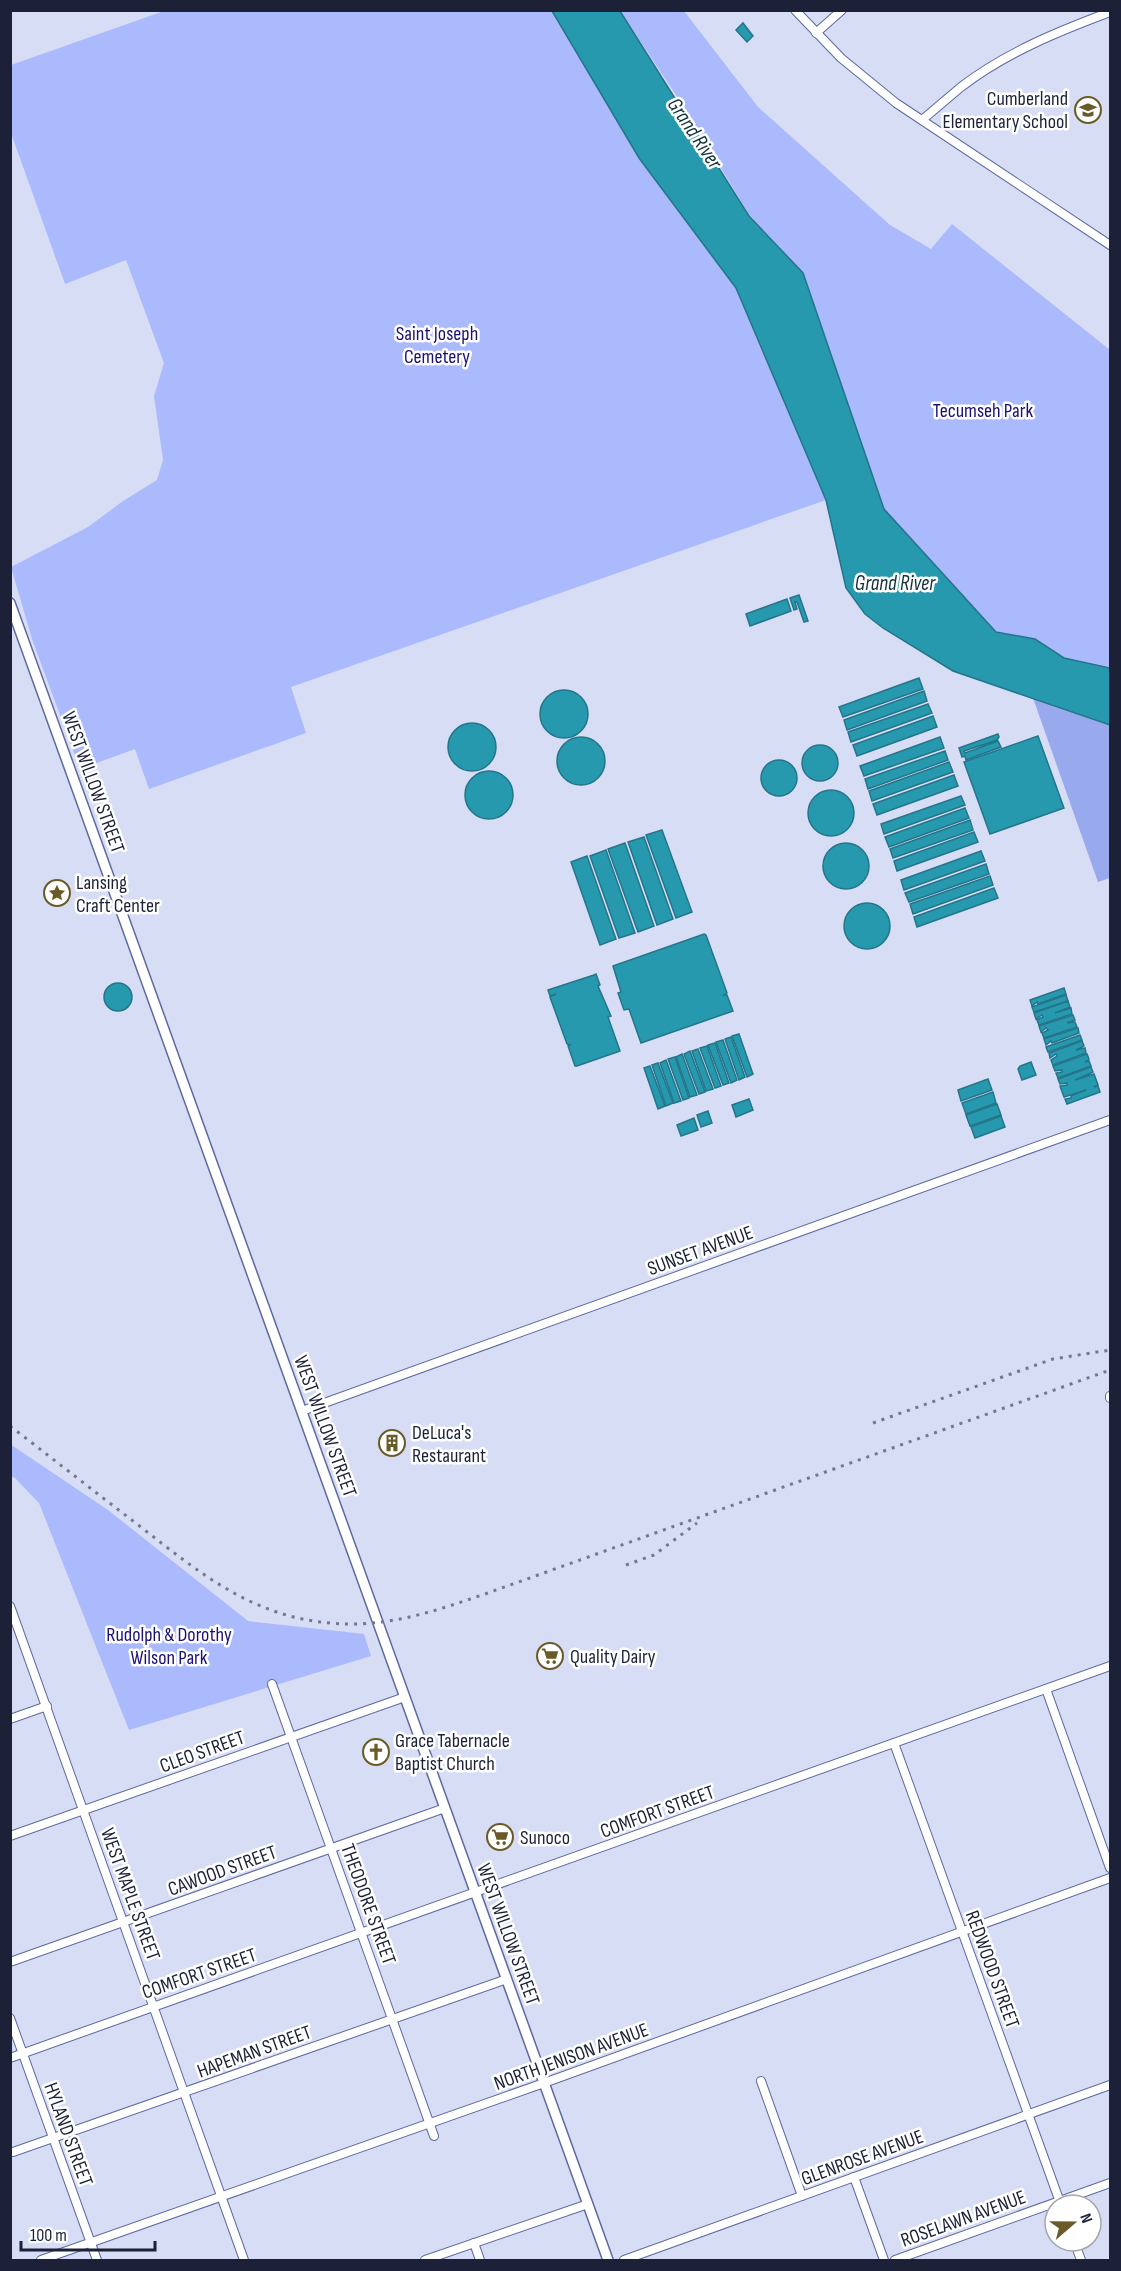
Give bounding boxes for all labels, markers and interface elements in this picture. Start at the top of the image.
place label: Cumberland Elementary School [942,87,1068,134]
water label: Grand River [662,93,728,174]
school or university icon: Cumberland Elementary School [1073,95,1103,125]
park label: Saint Joseph Cemetery [396,322,478,369]
park label: Tecumseh Park [933,399,1033,423]
water label: Grand River [855,571,936,596]
street label: WEST WILLOW STREET [56,708,130,856]
place label: Lansing Craft Center [76,871,160,918]
place icon: Lansing Craft Center [42,878,72,908]
street label: SUNSET AVENUE [644,1221,756,1281]
street label: WEST WILLOW STREET [288,1352,362,1500]
place label: DeLuca's Restaurant [412,1421,486,1468]
building icon: DeLuca's Restaurant [377,1428,407,1458]
park label: Rudolph & Dorothy Wilson Park [106,1623,232,1670]
supermarket icon: Quality Dairy [535,1641,565,1671]
place label: Quality Dairy [570,1645,656,1669]
street label: CLEO STREET [157,1726,248,1778]
place label: Grace Tabernacle Baptist Church [395,1729,510,1776]
church icon: Grace Tabernacle Baptist Church [361,1737,391,1767]
street label: COMFORT STREET [597,1780,718,1844]
supermarket icon: Sunoco [485,1822,515,1852]
street label: WEST MAPLE STREET [95,1825,165,1964]
place label: Sunoco [520,1826,570,1850]
street label: CAWOOD STREET [165,1840,280,1902]
street label: THEODORE STREET [335,1841,401,1968]
street label: WEST WILLOW STREET [471,1860,545,2008]
street label: REDWOOD STREET [960,1907,1024,2031]
street label: COMFORT STREET [139,1943,260,2005]
street label: NORTH JENISON AVENUE [491,2018,652,2096]
street label: HAPEMAN STREET [194,2020,315,2084]
street label: HYLAND STREET [38,2079,98,2189]
street label: GLENROSE AVENUE [798,2125,927,2191]
street label: ROSELAWN AVENUE [898,2185,1029,2253]
north arrow [1043,2193,1103,2253]
text: N [1075,2211,1096,2226]
scale bar [21,2214,154,2252]
text: 100 m [30,2225,67,2246]

